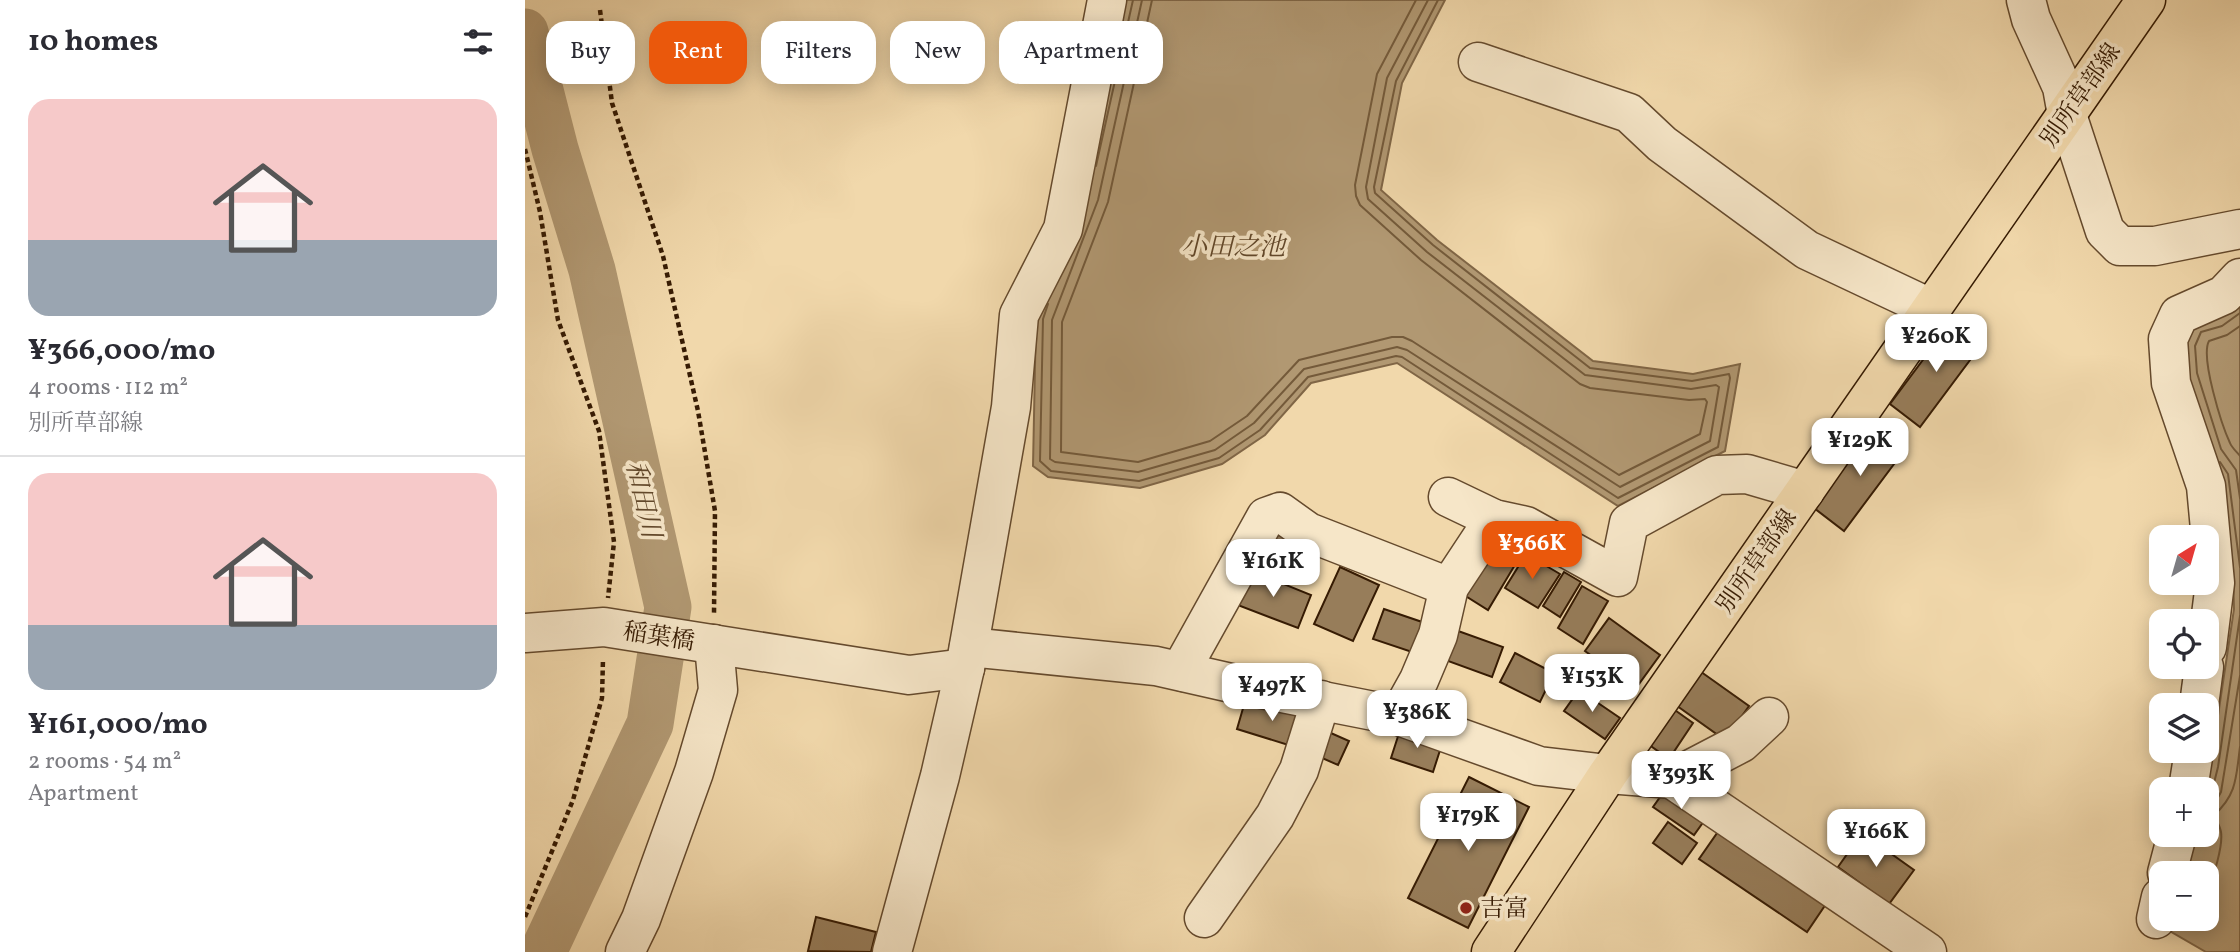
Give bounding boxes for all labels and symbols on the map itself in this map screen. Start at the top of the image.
street label: 別所草部線 [2033,37,2130,155]
water label: 小田之池 [1181,230,1288,266]
pin: ¥260K [1887,314,1985,374]
pin: ¥129K [1811,419,1909,478]
water label: 和田川 [616,457,669,544]
street label: 別所草部線 [1709,503,1806,621]
pin: ¥366K [1483,522,1581,581]
north arrow [2149,525,2219,595]
pin: ¥161K [1224,540,1322,599]
street label: 稲葉橋 [620,616,697,660]
pin: ¥153K [1543,654,1641,714]
pin: ¥497K [1223,664,1321,723]
pin: ¥386K [1368,690,1466,750]
pin: ¥393K [1632,752,1730,811]
pin: ¥179K [1419,794,1517,853]
pin: ¥166K [1827,810,1925,869]
place label: 吉富 [1480,893,1528,927]
marker: 吉富 [1458,900,1474,916]

